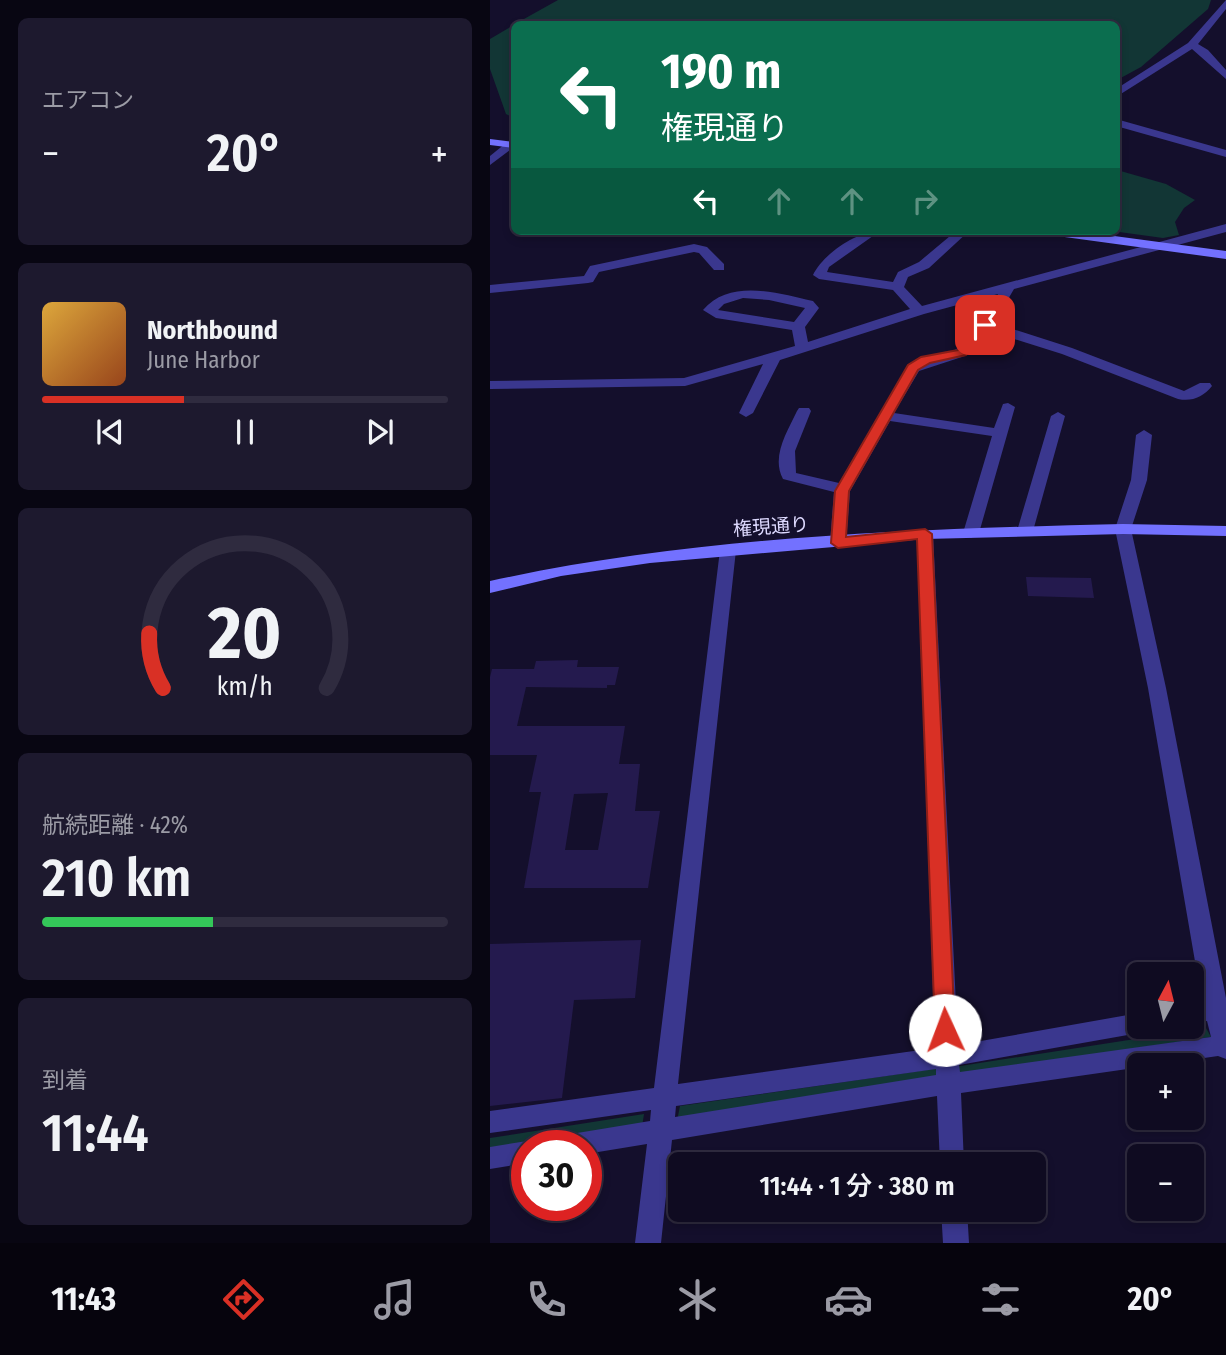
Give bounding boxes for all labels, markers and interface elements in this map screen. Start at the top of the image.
text: 190 m [661,42,781,101]
icon: left [546,49,637,140]
text: エアコン [42,86,134,114]
text: 権現通り [661,109,789,147]
text: 20° [207,122,283,185]
text: − [42,131,59,177]
text: + [431,131,448,177]
icon: left [687,182,725,220]
icon: ahead [760,182,798,220]
icon: ahead [833,182,871,220]
icon: right [906,182,944,220]
pin [955,295,1015,355]
icon: arrive [966,306,1004,344]
text: Northbound [147,315,278,346]
text: June Harbor [147,346,260,374]
icon: previous [91,413,129,451]
icon: pause [226,413,264,451]
icon: next [361,413,399,451]
street label: 権現通り [732,512,810,541]
text: 20 [207,590,282,677]
text: km/h [217,671,273,701]
text: 航続距離 · 42% [42,811,188,839]
text: 210 km [42,847,191,910]
north arrow [1127,962,1204,1040]
map controls [1127,962,1204,1221]
position arrow [908,993,982,1067]
button: + [1127,1053,1204,1130]
text: 到着 [42,1066,88,1094]
text: 11:44 [42,1102,149,1165]
speed limit sign: 30 [511,1130,602,1221]
button: − [1127,1144,1204,1221]
text: 11:44 · 1 分 · 380 m [759,1171,955,1202]
icon: directions [219,1275,268,1324]
icon: music [370,1275,419,1324]
icon: phone [522,1275,571,1324]
icon: climate [673,1275,722,1324]
icon: car [824,1275,873,1324]
icon: filters [976,1275,1025,1324]
text: 11:43 [51,1280,116,1318]
text: 20° [1127,1280,1175,1318]

